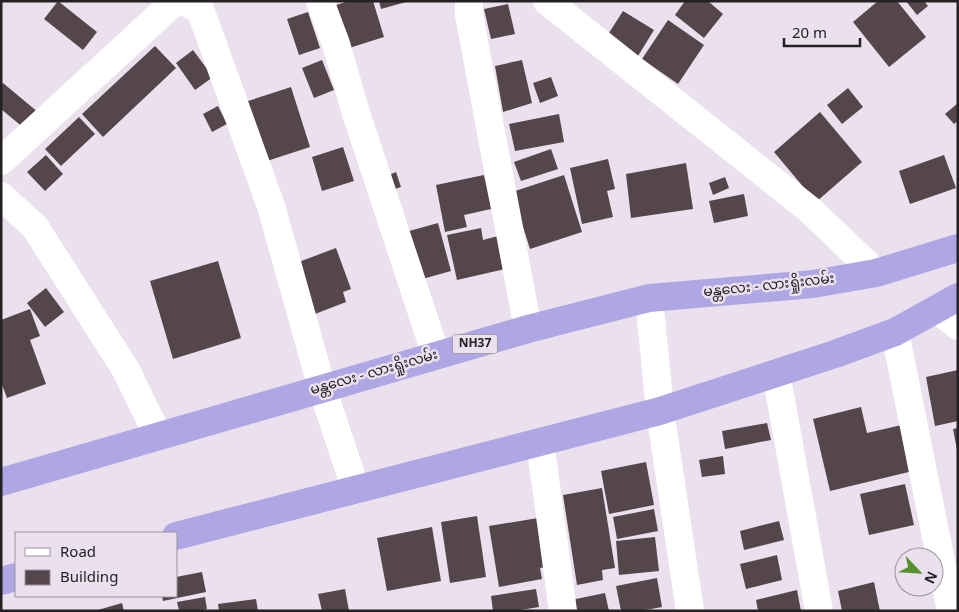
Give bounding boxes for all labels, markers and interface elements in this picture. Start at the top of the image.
scale bar [784,15,860,47]
text: 20 m [792,18,827,51]
street label: မန္တလေး - လားရှိုးလမ်း [702,264,836,308]
road number: NH37 [452,334,498,354]
street label: မန္တလေး - လားရှိုးလမ်း [306,340,442,406]
legend [15,532,178,597]
text: Road [60,537,96,570]
north arrow [894,547,944,597]
text: Building [60,562,118,595]
text: N [913,565,946,589]

